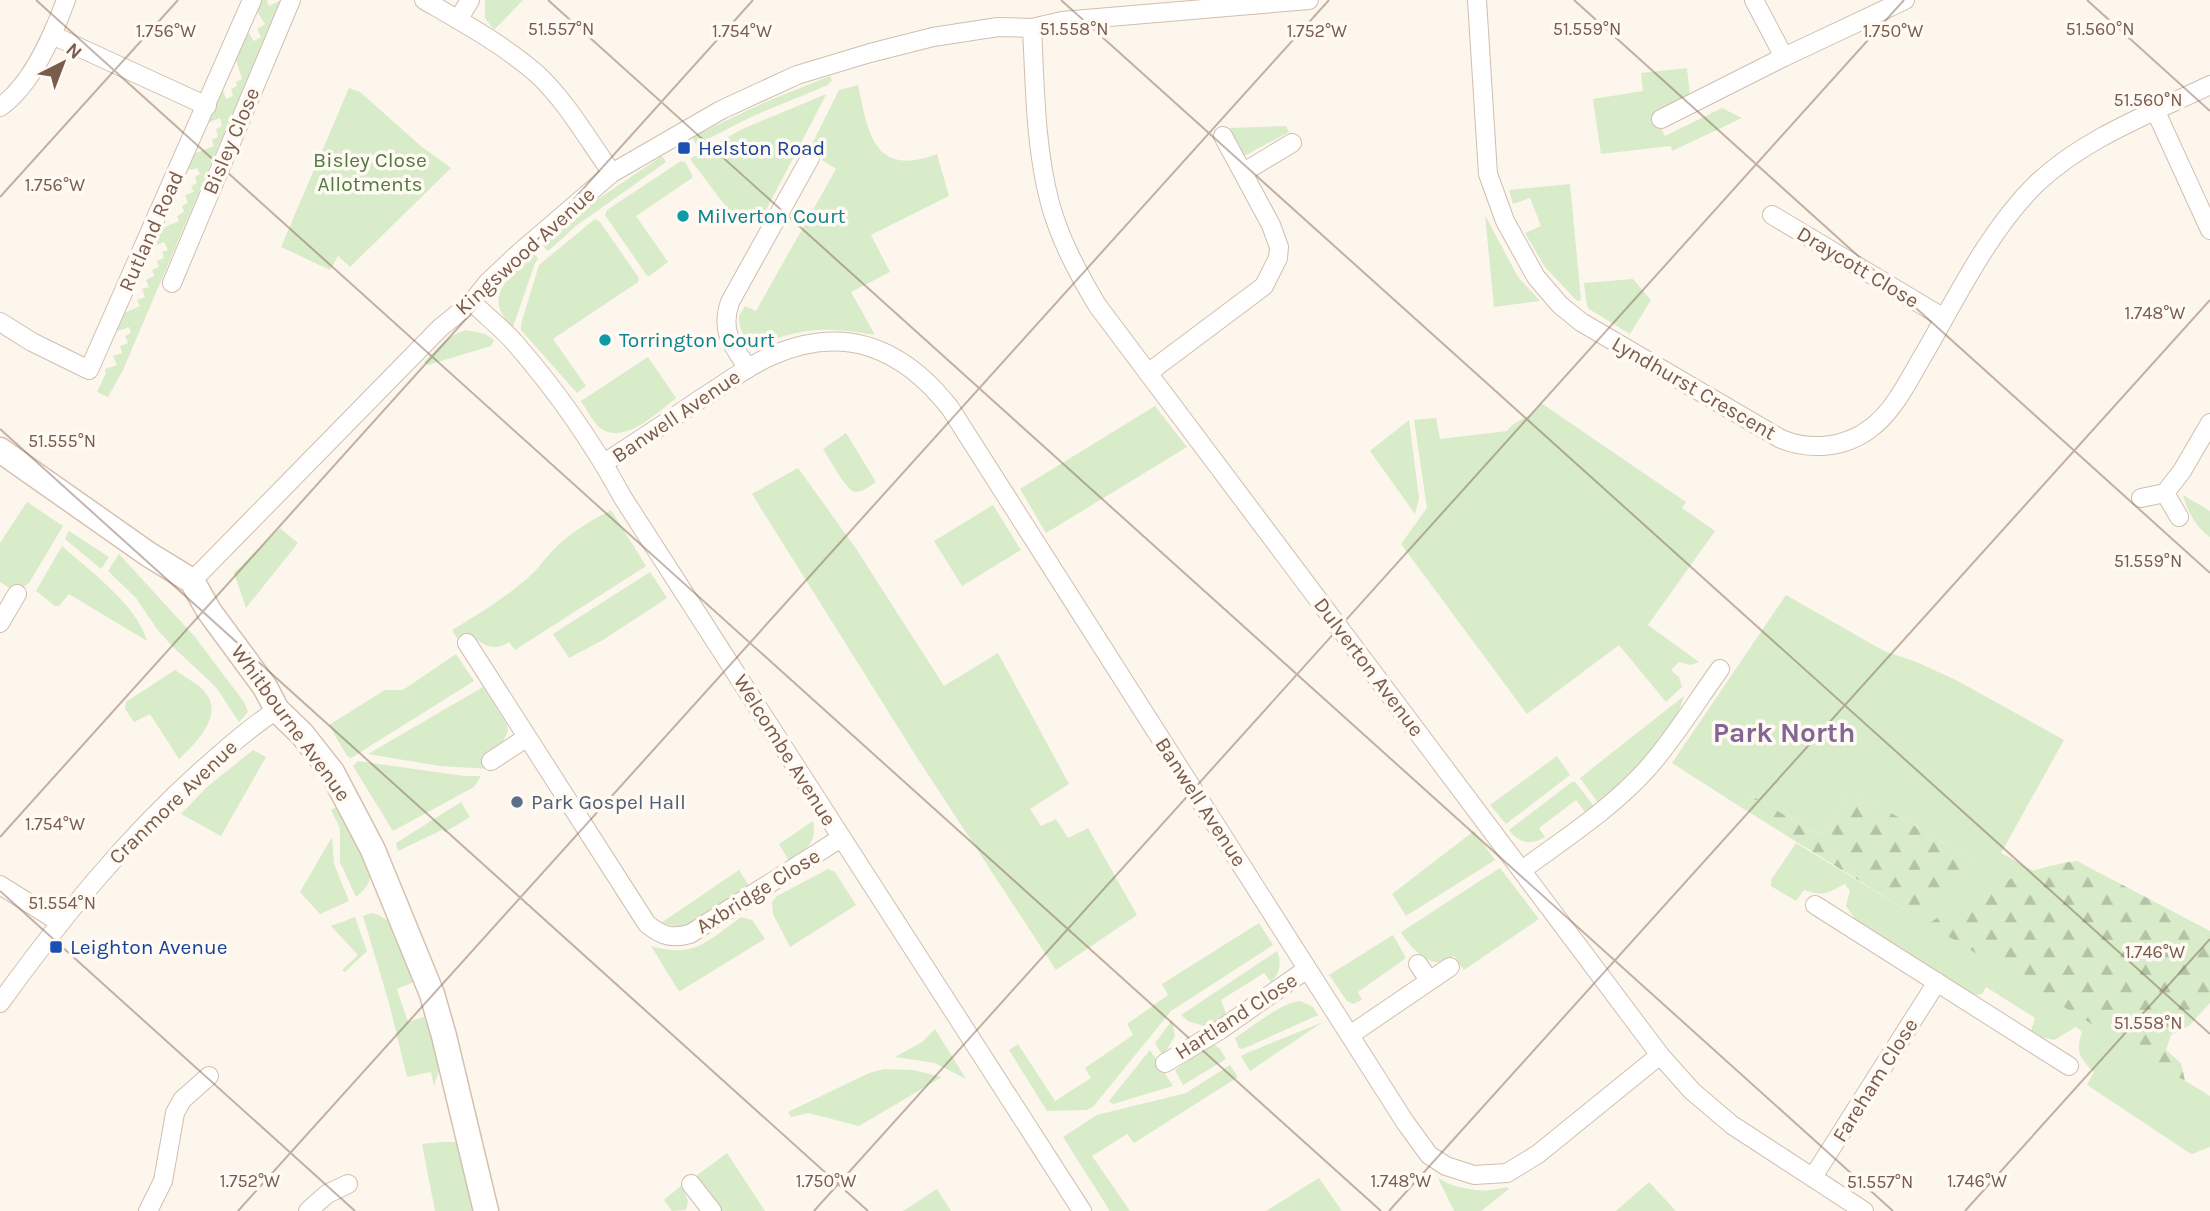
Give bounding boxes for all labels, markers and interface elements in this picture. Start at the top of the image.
text: 51.557°N [528,18,594,40]
text: 51.558°N [1039,18,1109,40]
text: 51.559°N [1553,18,1621,40]
text: 51.560°N [2066,18,2134,40]
text: 1.756°W [136,20,196,42]
text: 1.754°W [712,20,772,42]
text: 1.752°W [1287,20,1347,42]
text: 1.750°W [1863,20,1923,42]
north arrow [28,28,98,98]
text: N [61,38,86,64]
street label: Bisley Close [198,84,264,198]
text: 51.560°N [2114,89,2182,111]
place label: Helston Road [698,136,825,160]
marker: Helston Road [676,140,692,156]
park label: Bisley Close Allotments [313,148,427,196]
street label: Rutland Road [114,167,188,295]
text: 1.756°W [25,174,85,196]
street label: Kingswood Avenue [450,182,600,320]
place label: Milverton Court [697,204,846,228]
marker: Milverton Court [675,208,691,224]
street label: Draycott Close [1793,221,1923,313]
text: 1.748°W [2125,302,2185,324]
place label: Torrington Court [619,328,775,352]
street label: Lyndhurst Crescent [1608,331,1780,445]
marker: Torrington Court [597,332,613,348]
street label: Banwell Avenue [607,364,745,468]
text: 51.555°N [28,430,96,452]
text: 51.559°N [2114,550,2182,572]
street label: Dulverton Avenue [1309,593,1429,741]
street label: Whitbourne Avenue [226,640,356,806]
street label: Welcombe Avenue [729,670,841,830]
district label: Park North [1713,716,1855,749]
street label: Banwell Avenue [1150,733,1252,871]
street label: Cranmore Avenue [104,735,242,869]
place label: Park Gospel Hall [531,790,686,814]
marker: Park Gospel Hall [509,794,525,810]
text: 1.754°W [25,813,85,835]
street label: Axbridge Close [692,843,824,939]
text: 51.554°N [28,892,96,914]
place label: Leighton Avenue [70,935,228,959]
marker: Leighton Avenue [48,939,64,955]
text: 1.746°W [2125,941,2185,963]
street label: Hartland Close [1170,968,1302,1064]
text: 51.558°N [2113,1012,2183,1034]
street label: Fareham Close [1827,1014,1923,1146]
text: 1.752°W [220,1170,280,1192]
text: 1.750°W [796,1170,856,1192]
text: 1.748°W [1371,1170,1431,1192]
text: 1.746°W [1947,1170,2007,1192]
text: 51.557°N [1847,1171,1913,1193]

